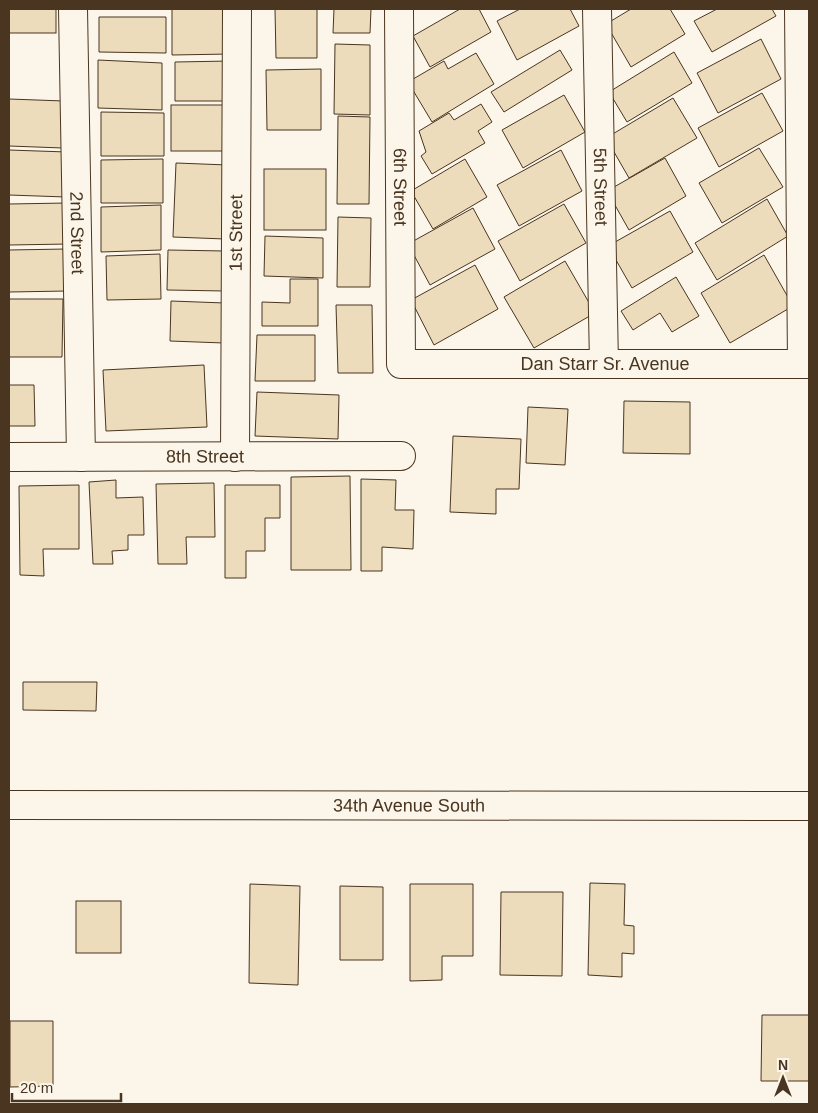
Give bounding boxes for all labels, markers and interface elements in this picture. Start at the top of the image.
street label: 6th Street [390,148,410,226]
street label: 5th Street [590,148,611,226]
street label: 2nd Street [66,191,88,275]
street label: 1st Street [226,194,246,272]
street label: Dan Starr Sr. Avenue [521,354,689,374]
street label: 8th Street [166,446,244,467]
street label: 34th Avenue South [333,795,485,816]
north arrow [758,1053,808,1103]
text: N [778,1057,788,1073]
scale bar [12,1070,121,1102]
text: 20 m [20,1079,53,1096]

